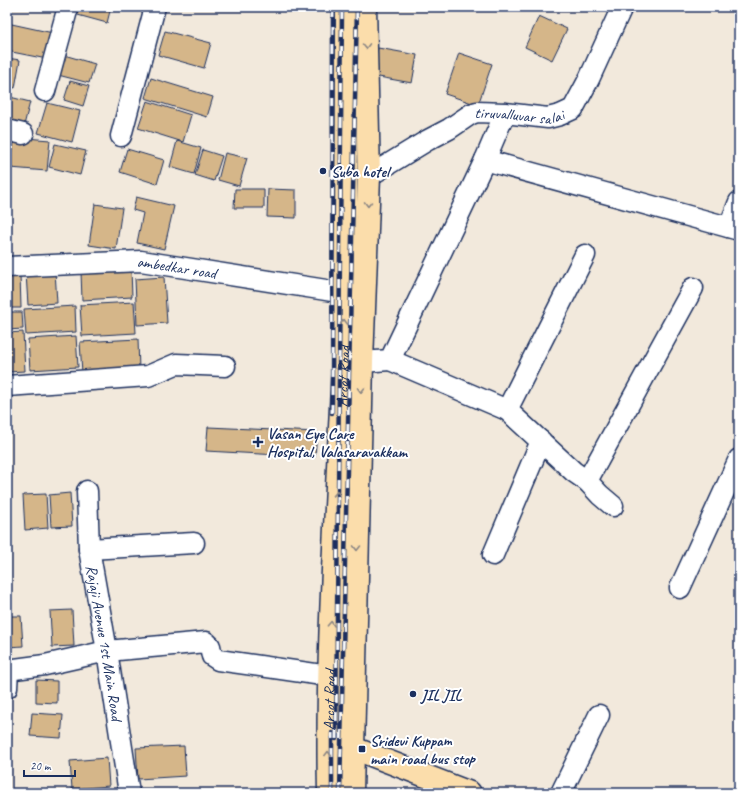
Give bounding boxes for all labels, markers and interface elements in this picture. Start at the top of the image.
one-way arrow [362,43,370,49]
street label: tiruvalluvar salai [474,103,569,129]
place label: Suba hotel [331,162,392,182]
marker: Suba hotel [318,166,328,176]
one-way arrow [364,201,372,207]
street label: ambedkar road [136,252,220,284]
one-way arrow [340,319,348,325]
street label: Arcot Road [332,343,355,407]
one-way arrow [357,387,365,393]
place label: Vasan Eye Care Hospital, Valasaravakkam [267,424,409,462]
marker: Vasan Eye Care Hospital, Valasaravakkam [252,436,264,448]
one-way arrow [333,491,341,497]
one-way arrow [353,545,362,551]
street label: Rajaji Avenue 1st Main Road [81,563,127,725]
one-way arrow [327,621,336,627]
street label: Arcot Road [320,667,340,731]
place label: JIL JIL [420,685,463,705]
marker: JIL JIL [408,689,418,699]
place label: Sridevi Kuppam main road bus stop [370,731,477,769]
marker: Sridevi Kuppam main road bus stop [357,744,367,754]
one-way arrow [324,751,332,757]
scale bar [24,752,75,778]
text: 20 m [30,758,52,774]

